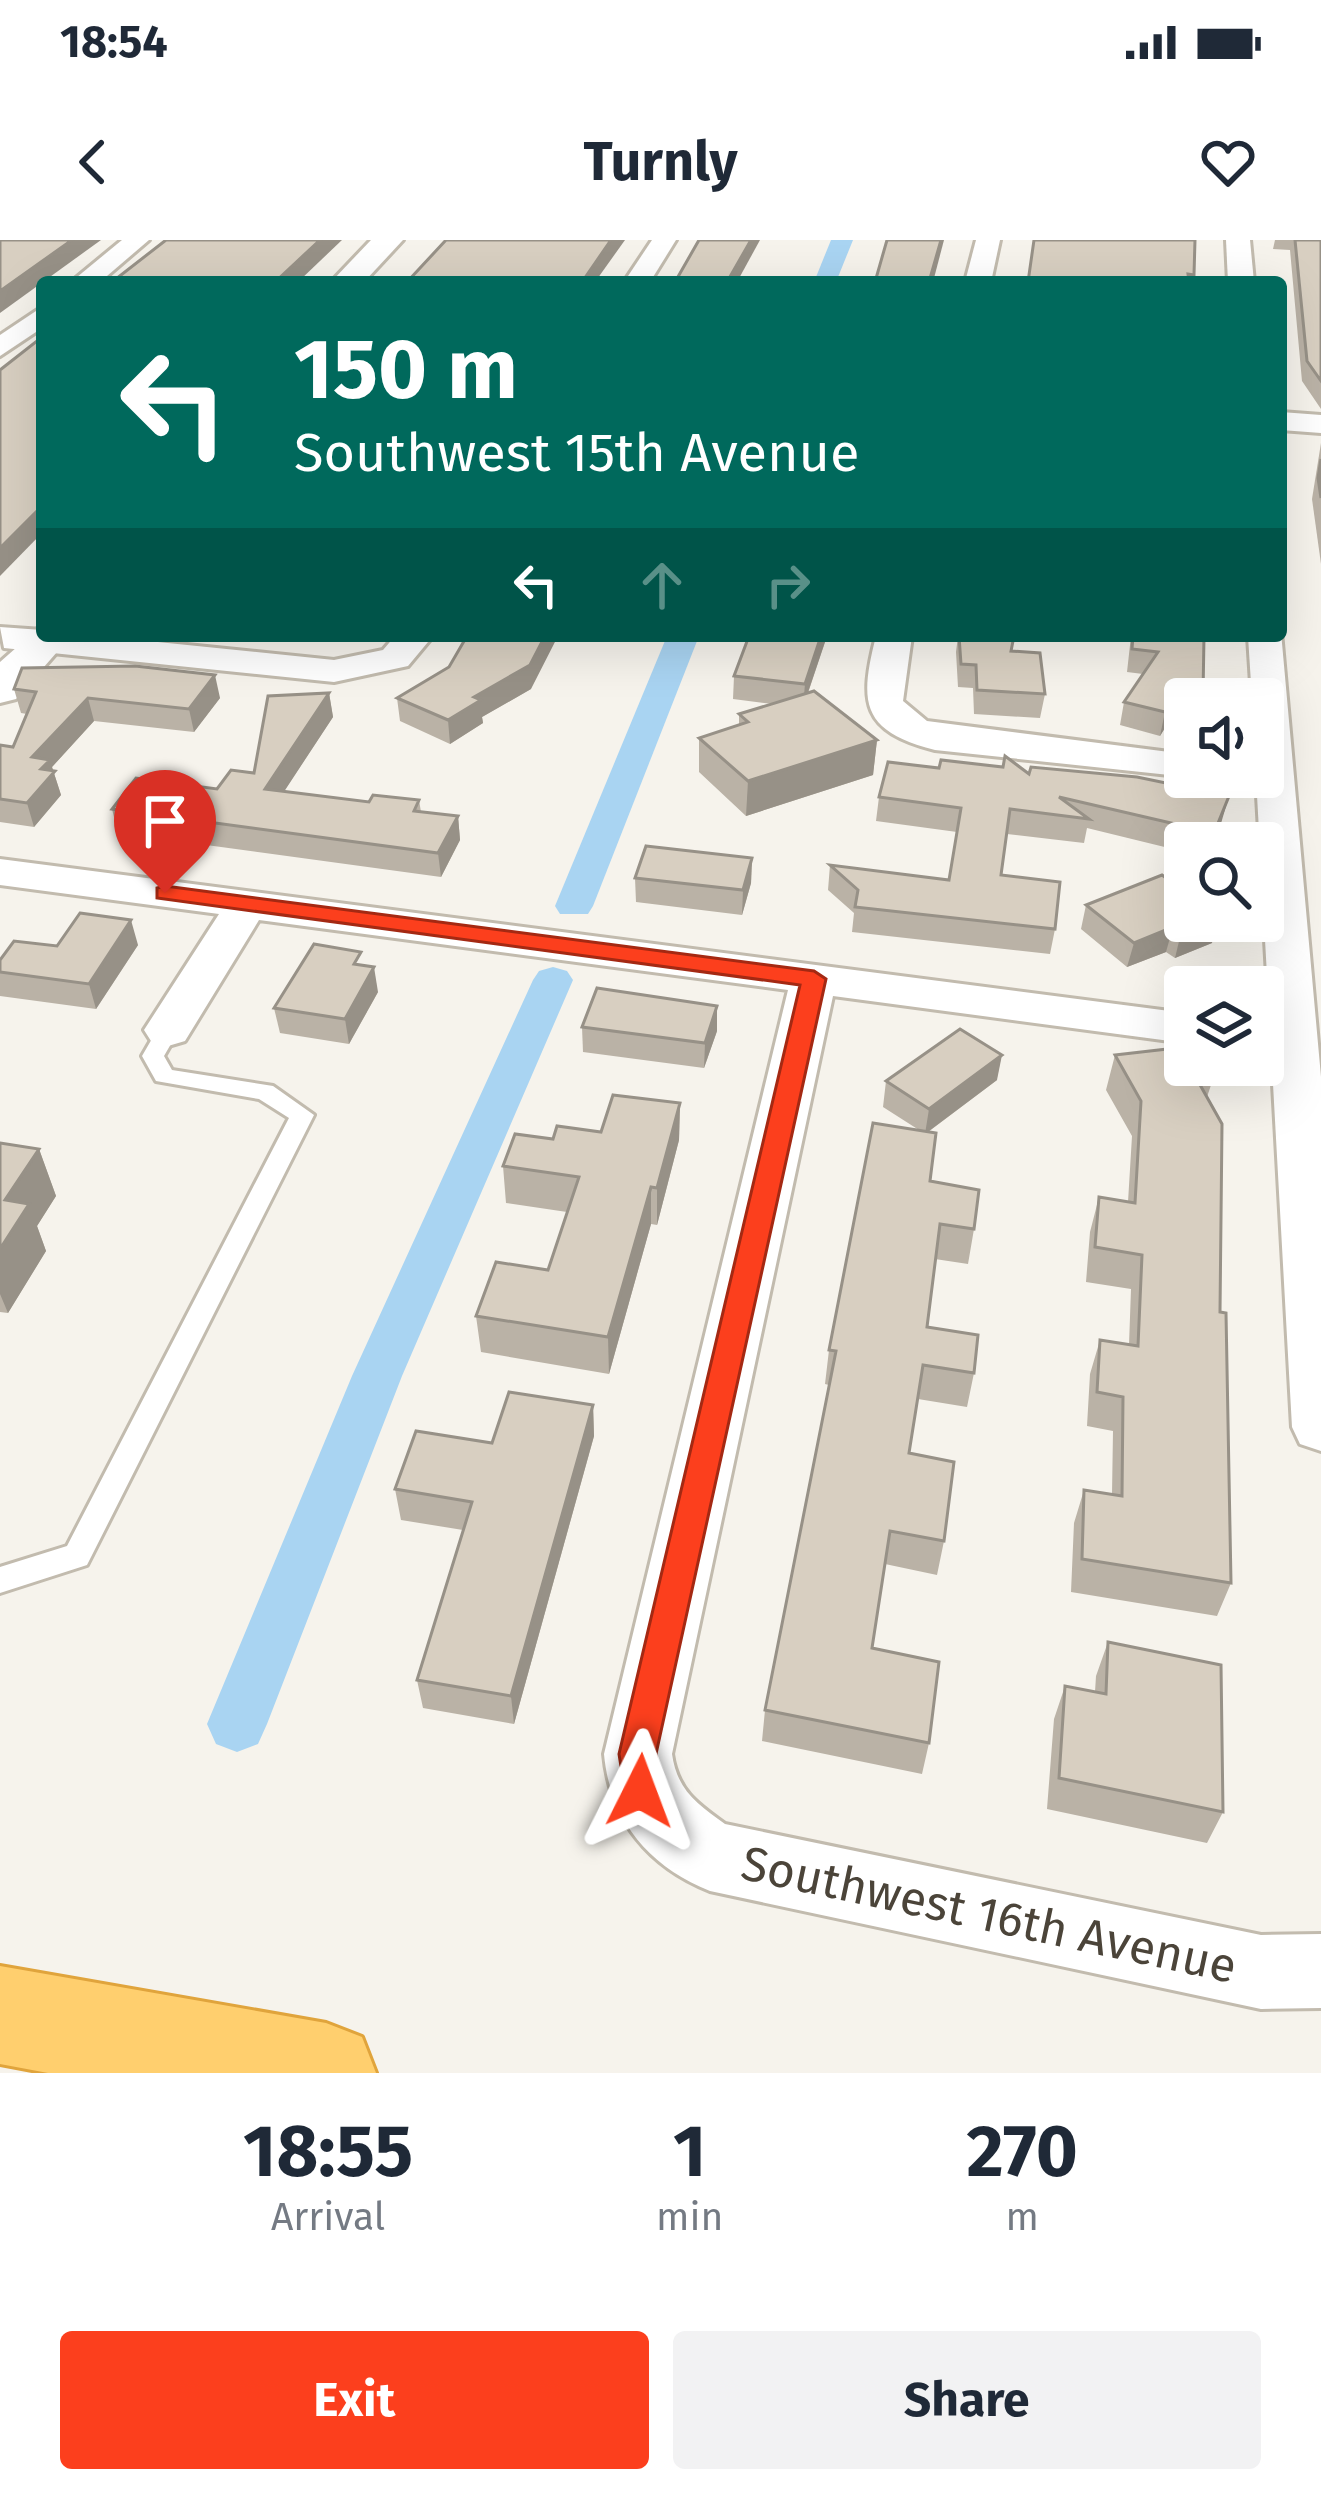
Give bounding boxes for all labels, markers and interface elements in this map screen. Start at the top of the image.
text: 18:54 [60,15,168,69]
icon: back [60,129,126,195]
icon: heart [1195,129,1261,195]
text: Turnly [583,130,738,194]
text: 150 m [294,319,518,420]
icon: left [96,324,252,480]
text: Southwest 15th Avenue [294,421,859,485]
icon: left [503,552,569,618]
icon: ahead [629,552,695,618]
icon: right [755,552,821,618]
map controls [1164,678,1284,1086]
button: sound [1164,678,1284,798]
pin [114,770,216,893]
icon: arrive [132,788,198,854]
button: search [1164,822,1284,942]
button: layers [1164,966,1284,1086]
position arrow [577,1728,703,1854]
street label: Southwest 16th Avenue [736,1834,1242,1996]
text: 18:55 [243,2109,413,2195]
text: 1 [673,2109,706,2195]
text: 270 [966,2109,1078,2195]
text: Arrival [271,2194,385,2240]
text: min [656,2194,723,2240]
text: m [1005,2194,1039,2240]
button: Exit [60,2331,649,2469]
button: Share [673,2331,1261,2469]

